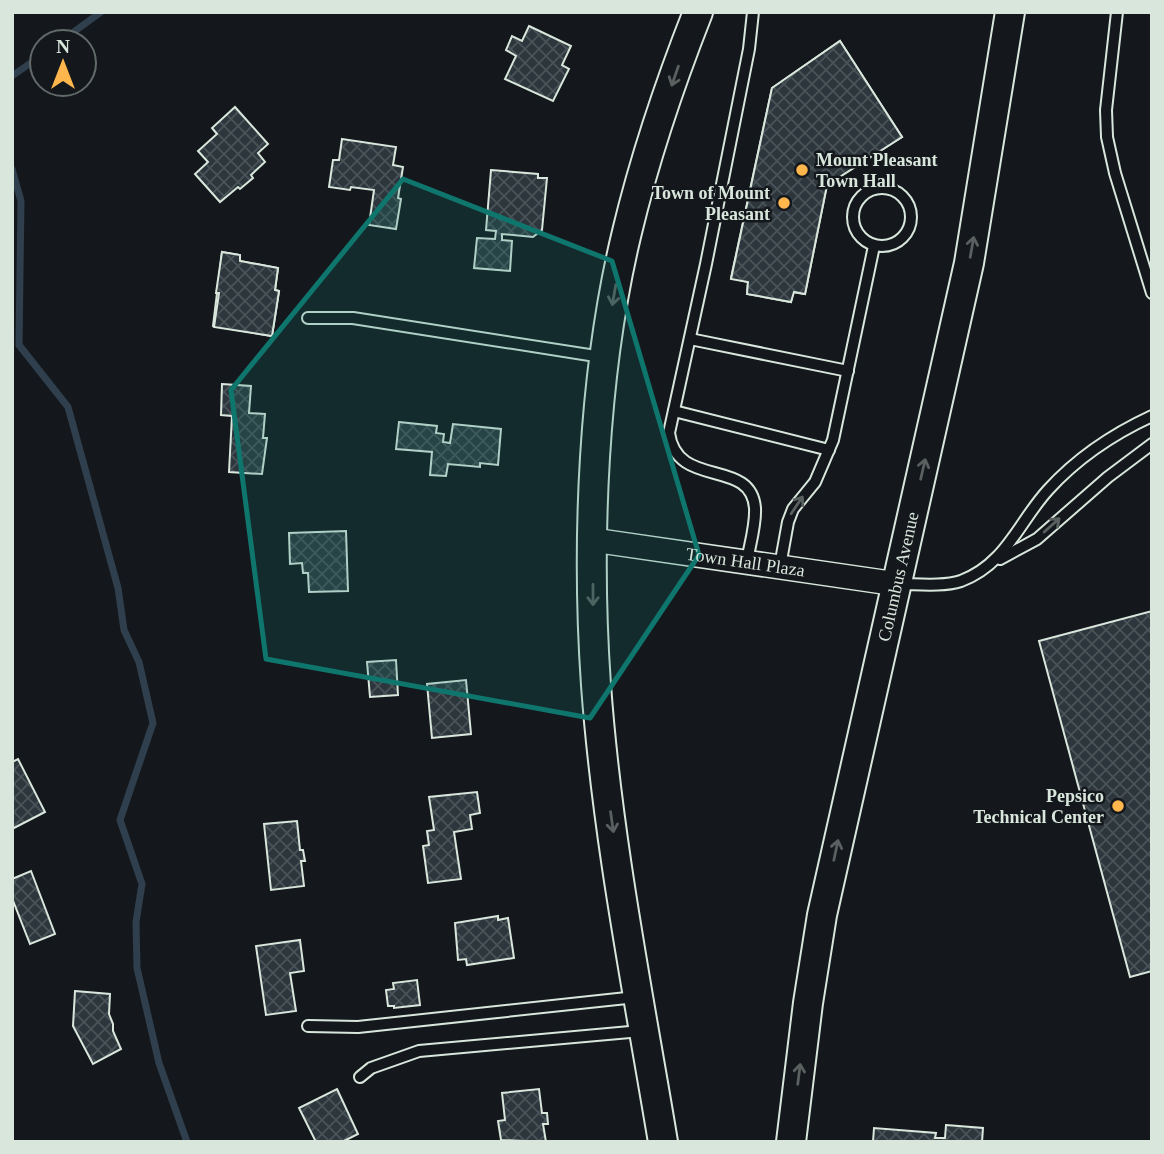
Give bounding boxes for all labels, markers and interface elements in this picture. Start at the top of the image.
north arrow [28,28,98,98]
text: N [56,36,70,57]
one-way arrow [667,65,680,87]
place label: Mount Pleasant Town Hall [816,150,938,191]
marker: Mount Pleasant Town Hall [794,162,810,178]
place label: Town of Mount Pleasant [652,183,770,224]
marker: Town of Mount Pleasant [776,195,792,211]
one-way arrow [966,236,979,259]
one-way arrow [607,283,620,306]
one-way arrow [917,458,930,481]
one-way arrow [790,496,805,515]
street label: Columbus Avenue [874,510,923,643]
one-way arrow [1043,517,1061,533]
street label: Town Hall Plaza [685,544,806,581]
one-way arrow [586,583,600,606]
place label: Pepsico Technical Center [973,786,1104,827]
marker: Pepsico Technical Center [1110,798,1126,814]
one-way arrow [605,810,618,832]
one-way arrow [829,839,843,862]
one-way arrow [792,1063,805,1086]

